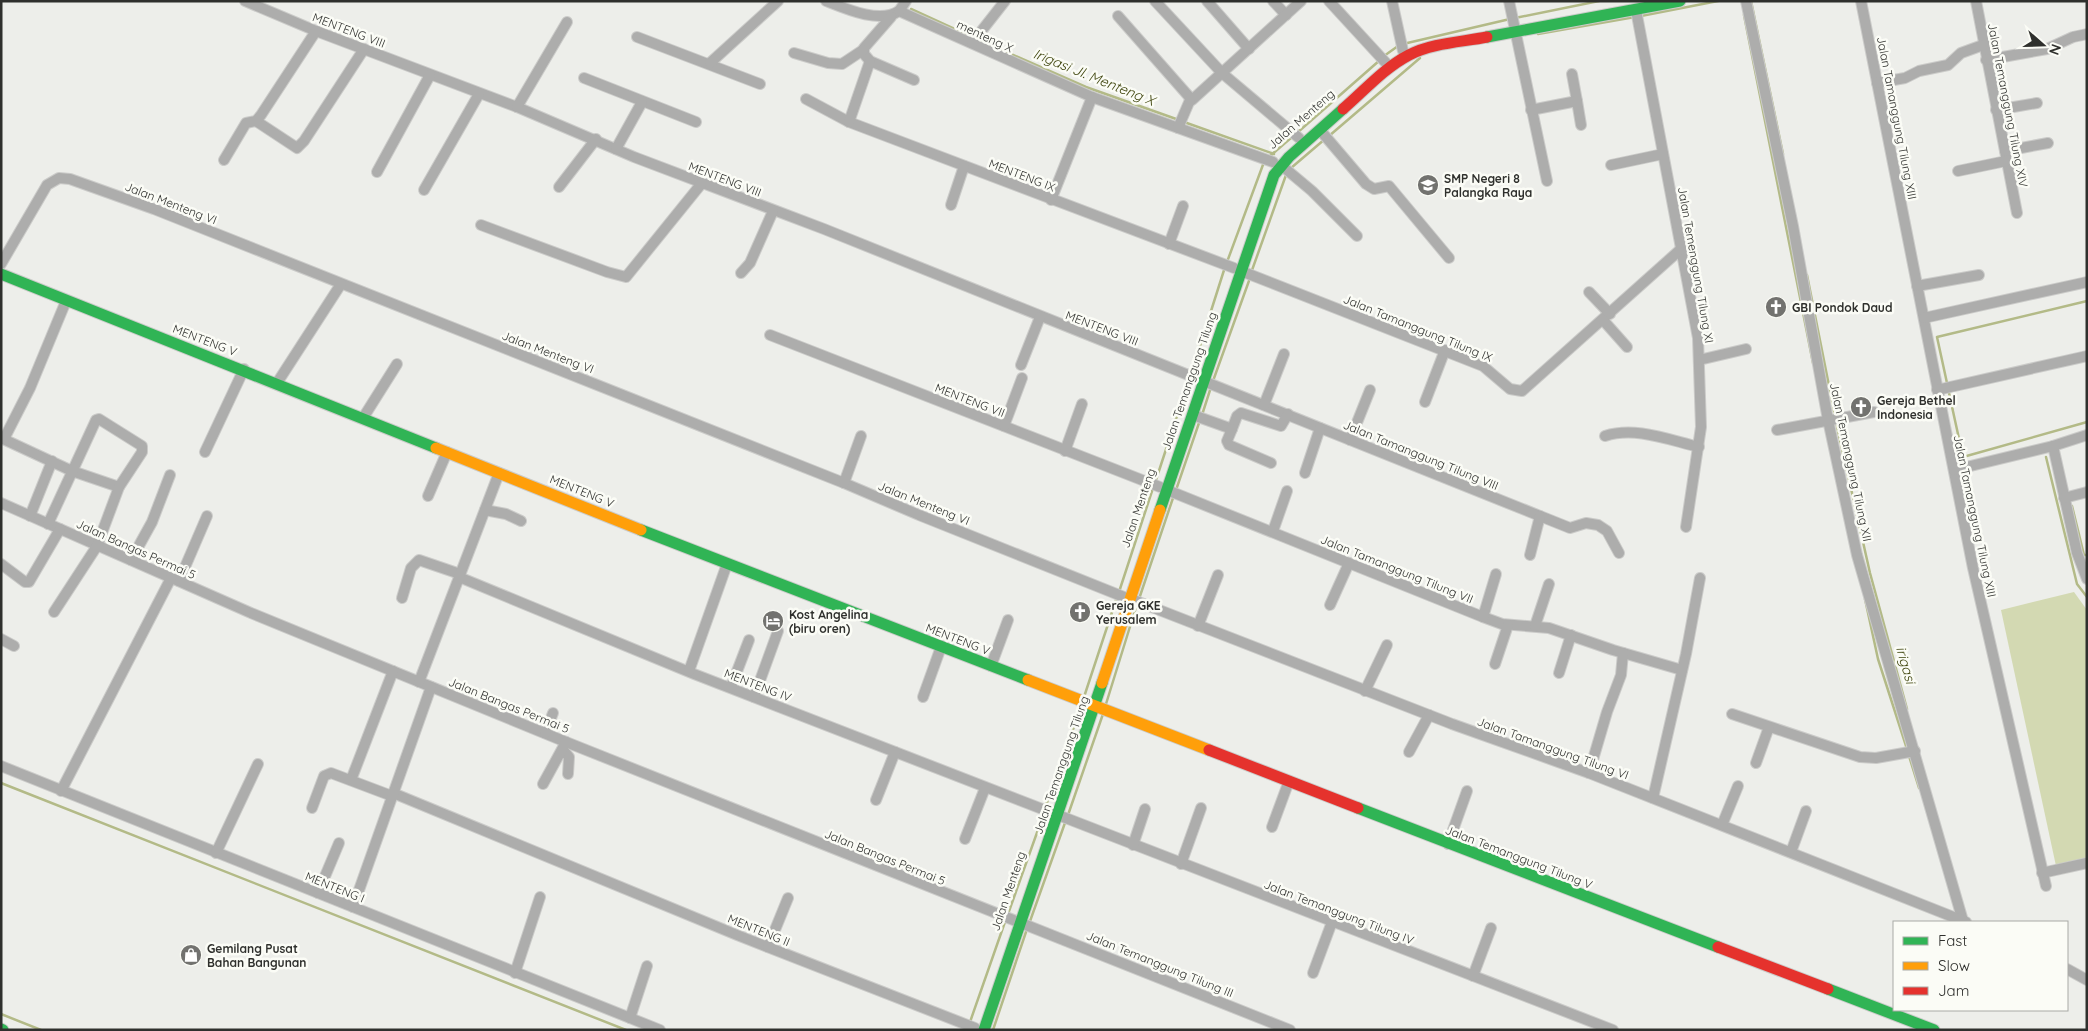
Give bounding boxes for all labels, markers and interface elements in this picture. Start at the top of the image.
street label: MENTENG VIII [310,9,388,51]
street label: menteng X [954,16,1016,56]
north arrow [2018,20,2068,70]
street label: Jalan Temanggung Tilung XIV [1985,22,2031,188]
street label: Jalan Tamanggung Tilung XIII [1874,35,1920,201]
text: N [2045,42,2065,57]
water label: Irigasi Jl. Menteng X [1031,44,1160,111]
street label: Jalan Menteng [1265,86,1337,152]
street label: MENTENG IX [987,155,1057,195]
street label: MENTENG VIII [686,158,764,200]
place label: SMP Negeri 8 Palangka Raya [1444,171,1532,200]
school or university icon: SMP Negeri 8 Palangka Raya [1416,173,1440,197]
street label: Jalan Menteng VI [123,179,219,227]
street label: Jalan Temenggung Tilung XI [1675,186,1717,344]
street label: Jalan Tamanggung Tilung IX [1341,291,1495,365]
church icon: GBI Pondok Daud [1764,295,1788,319]
place label: GBI Pondok Daud [1792,300,1892,315]
street label: MENTENG VIII [1063,307,1141,349]
street label: Jalan Temanggung Tilung [1158,310,1220,452]
street label: MENTENG V [171,321,239,359]
street label: Jalan Menteng VI [500,328,596,376]
street label: MENTENG VII [933,380,1007,420]
street label: Jalan Temanggung Tilung XII [1827,381,1875,543]
place label: Gereja Bethel Indonesia [1877,393,1956,422]
church icon: Gereja Bethel Indonesia [1849,395,1873,419]
street label: Jalan Tamanggung Tilung VIII [1341,417,1501,493]
street label: Jalan Tamanggung Tilung XIII [1950,433,2000,599]
street label: Jalan Menteng [1117,466,1159,550]
street label: MENTENG V [548,471,616,511]
street label: Jalan Menteng VI [876,478,972,528]
street label: Jalan Bangas Permai 5 [74,516,198,582]
street label: Jalan Tamanggung Tilung VII [1318,531,1476,607]
place label: Gereja GKE Yerusalem [1096,598,1161,627]
church icon: Gereja GKE Yerusalem [1068,600,1092,624]
place label: Kost Angelina (biru oren) [789,607,868,636]
hotel icon: Kost Angelina (biru oren) [761,609,785,633]
street label: MENTENG V [924,620,992,658]
water label: irigasi [1892,644,1920,688]
street label: MENTENG IV [722,665,794,705]
street label: Jalan Bangas Permai 5 [446,674,572,736]
street label: Jalan Temanggung Tilung [1030,694,1092,836]
street label: Jalan Tamanggung Tilung VI [1475,714,1631,782]
street label: Jalan Temanggung Tilung V [1443,822,1595,892]
street label: Jalan Bangas Permai 5 [822,826,948,888]
street label: Jalan Menteng [987,849,1029,933]
street label: MENTENG I [303,868,367,906]
street label: Jalan Temanggung Tilung IV [1262,876,1416,948]
street label: MENTENG II [726,911,792,949]
legend [1893,921,2068,1011]
street label: Jalan Temanggung Tilung III [1084,928,1236,1000]
text: Fast [1938,931,1967,950]
place label: Gemilang Pusat Bahan Bangunan [207,941,306,970]
shop icon: Gemilang Pusat Bahan Bangunan [179,943,203,967]
text: Slow [1938,956,1970,975]
text: Jam [1938,981,1969,1000]

